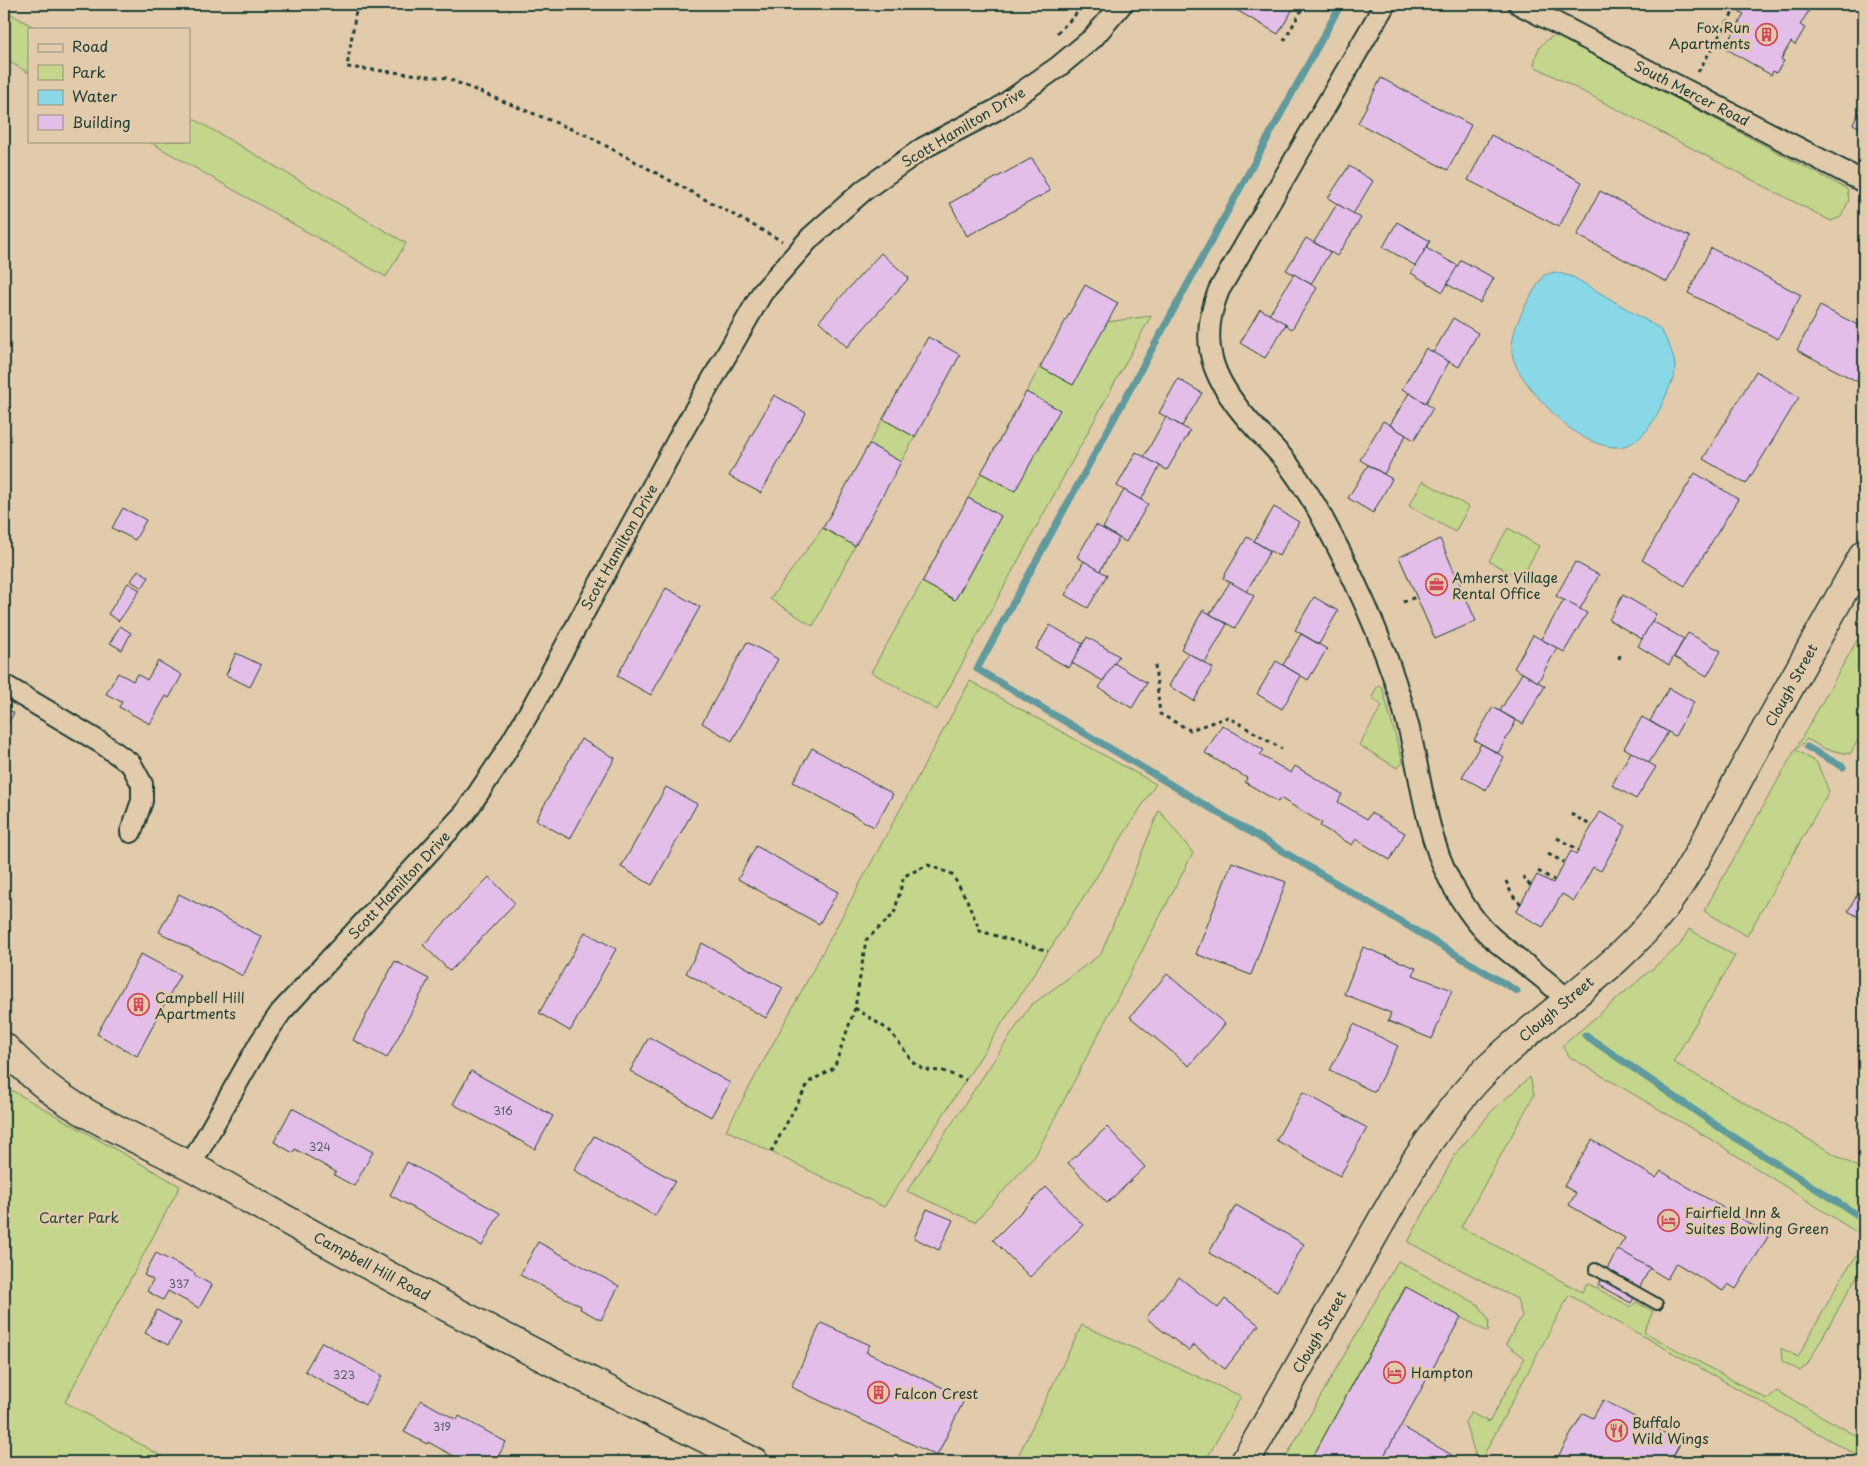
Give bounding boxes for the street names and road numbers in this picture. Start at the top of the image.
street label: South Mercer Road [1631,55,1753,131]
street label: Scott Hamilton Drive [897,82,1029,172]
street label: Scott Hamilton Drive [576,480,662,614]
street label: Clough Street [1760,639,1823,730]
street label: Scott Hamilton Drive [343,826,455,944]
street label: Clough Street [1514,971,1598,1047]
street label: Campbell Hill Road [310,1226,434,1306]
street label: Clough Street [1287,1287,1351,1377]

